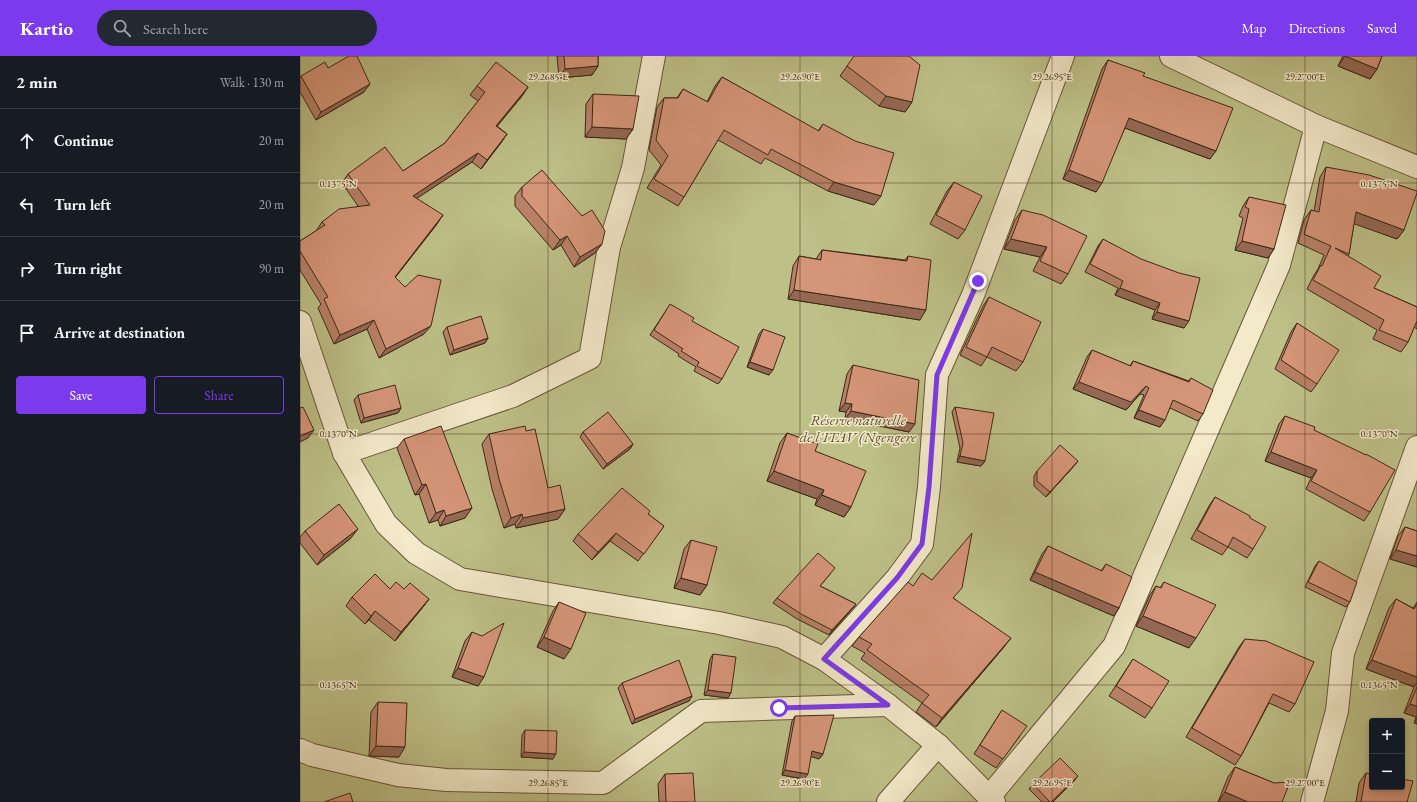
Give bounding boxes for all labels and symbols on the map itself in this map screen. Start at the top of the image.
text: 29.2685°E [528,70,568,83]
text: 29.2690°E [780,70,820,83]
text: 29.2695°E [1032,70,1072,83]
text: 29.2700°E [1285,70,1325,83]
text: 0.1375°N [319,177,357,190]
text: 0.1375°N [1360,177,1398,190]
route end [969,272,987,290]
park label: Réserve naturelle de l'ITAV (Ngengere [800,410,917,446]
text: 0.1370°N [319,427,357,440]
text: 0.1370°N [1360,427,1398,440]
text: 0.1365°N [319,678,357,691]
text: 0.1365°N [1360,678,1398,691]
route start [770,699,788,717]
text: 29.2685°E [528,776,568,789]
text: 29.2690°E [780,776,820,789]
text: 29.2695°E [1032,776,1072,789]
text: 29.2700°E [1285,776,1325,789]

